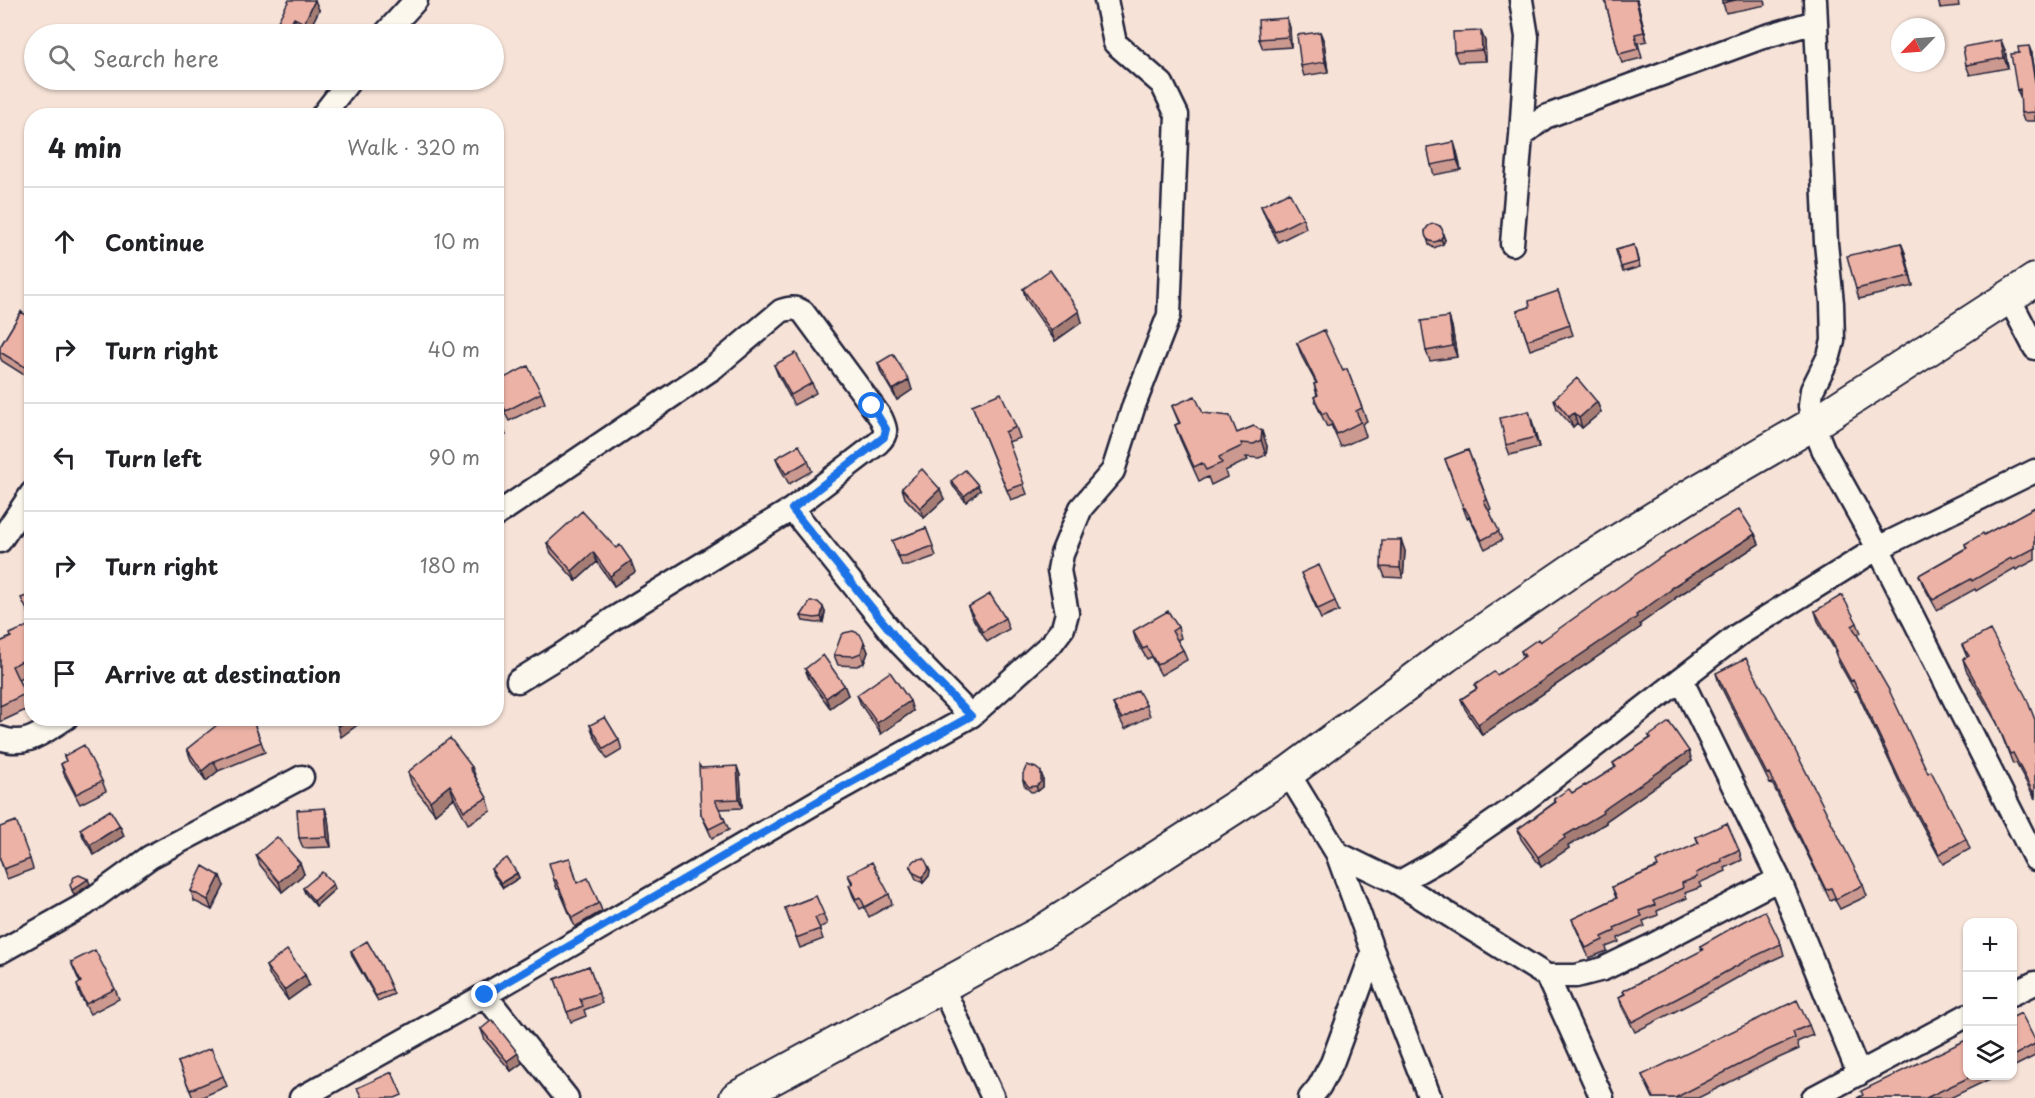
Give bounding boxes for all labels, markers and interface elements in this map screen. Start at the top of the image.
north arrow [1891,18,1945,72]
search box [24,24,504,90]
icon: search [45,41,78,74]
text: Search here [93,41,219,74]
text: 4 min [48,128,122,167]
text: Walk · 320 m [347,132,480,162]
icon: ahead [48,225,81,258]
text: Continue [105,225,204,258]
text: 10 m [433,226,480,256]
icon: right [48,333,81,366]
text: Turn right [105,333,218,366]
text: 40 m [428,334,480,364]
route start [858,392,884,418]
icon: left [48,441,81,474]
text: Turn left [105,441,202,474]
text: 90 m [429,442,480,472]
icon: right [48,549,81,582]
text: Turn right [105,549,218,582]
text: 180 m [420,550,480,580]
icon: arrive [48,657,81,690]
text: Arrive at destination [105,657,341,690]
map controls [1963,918,2017,1080]
button: + [1963,918,2017,972]
button: − [1963,972,2017,1026]
route end [471,981,497,1007]
button: layers [1963,1026,2017,1080]

